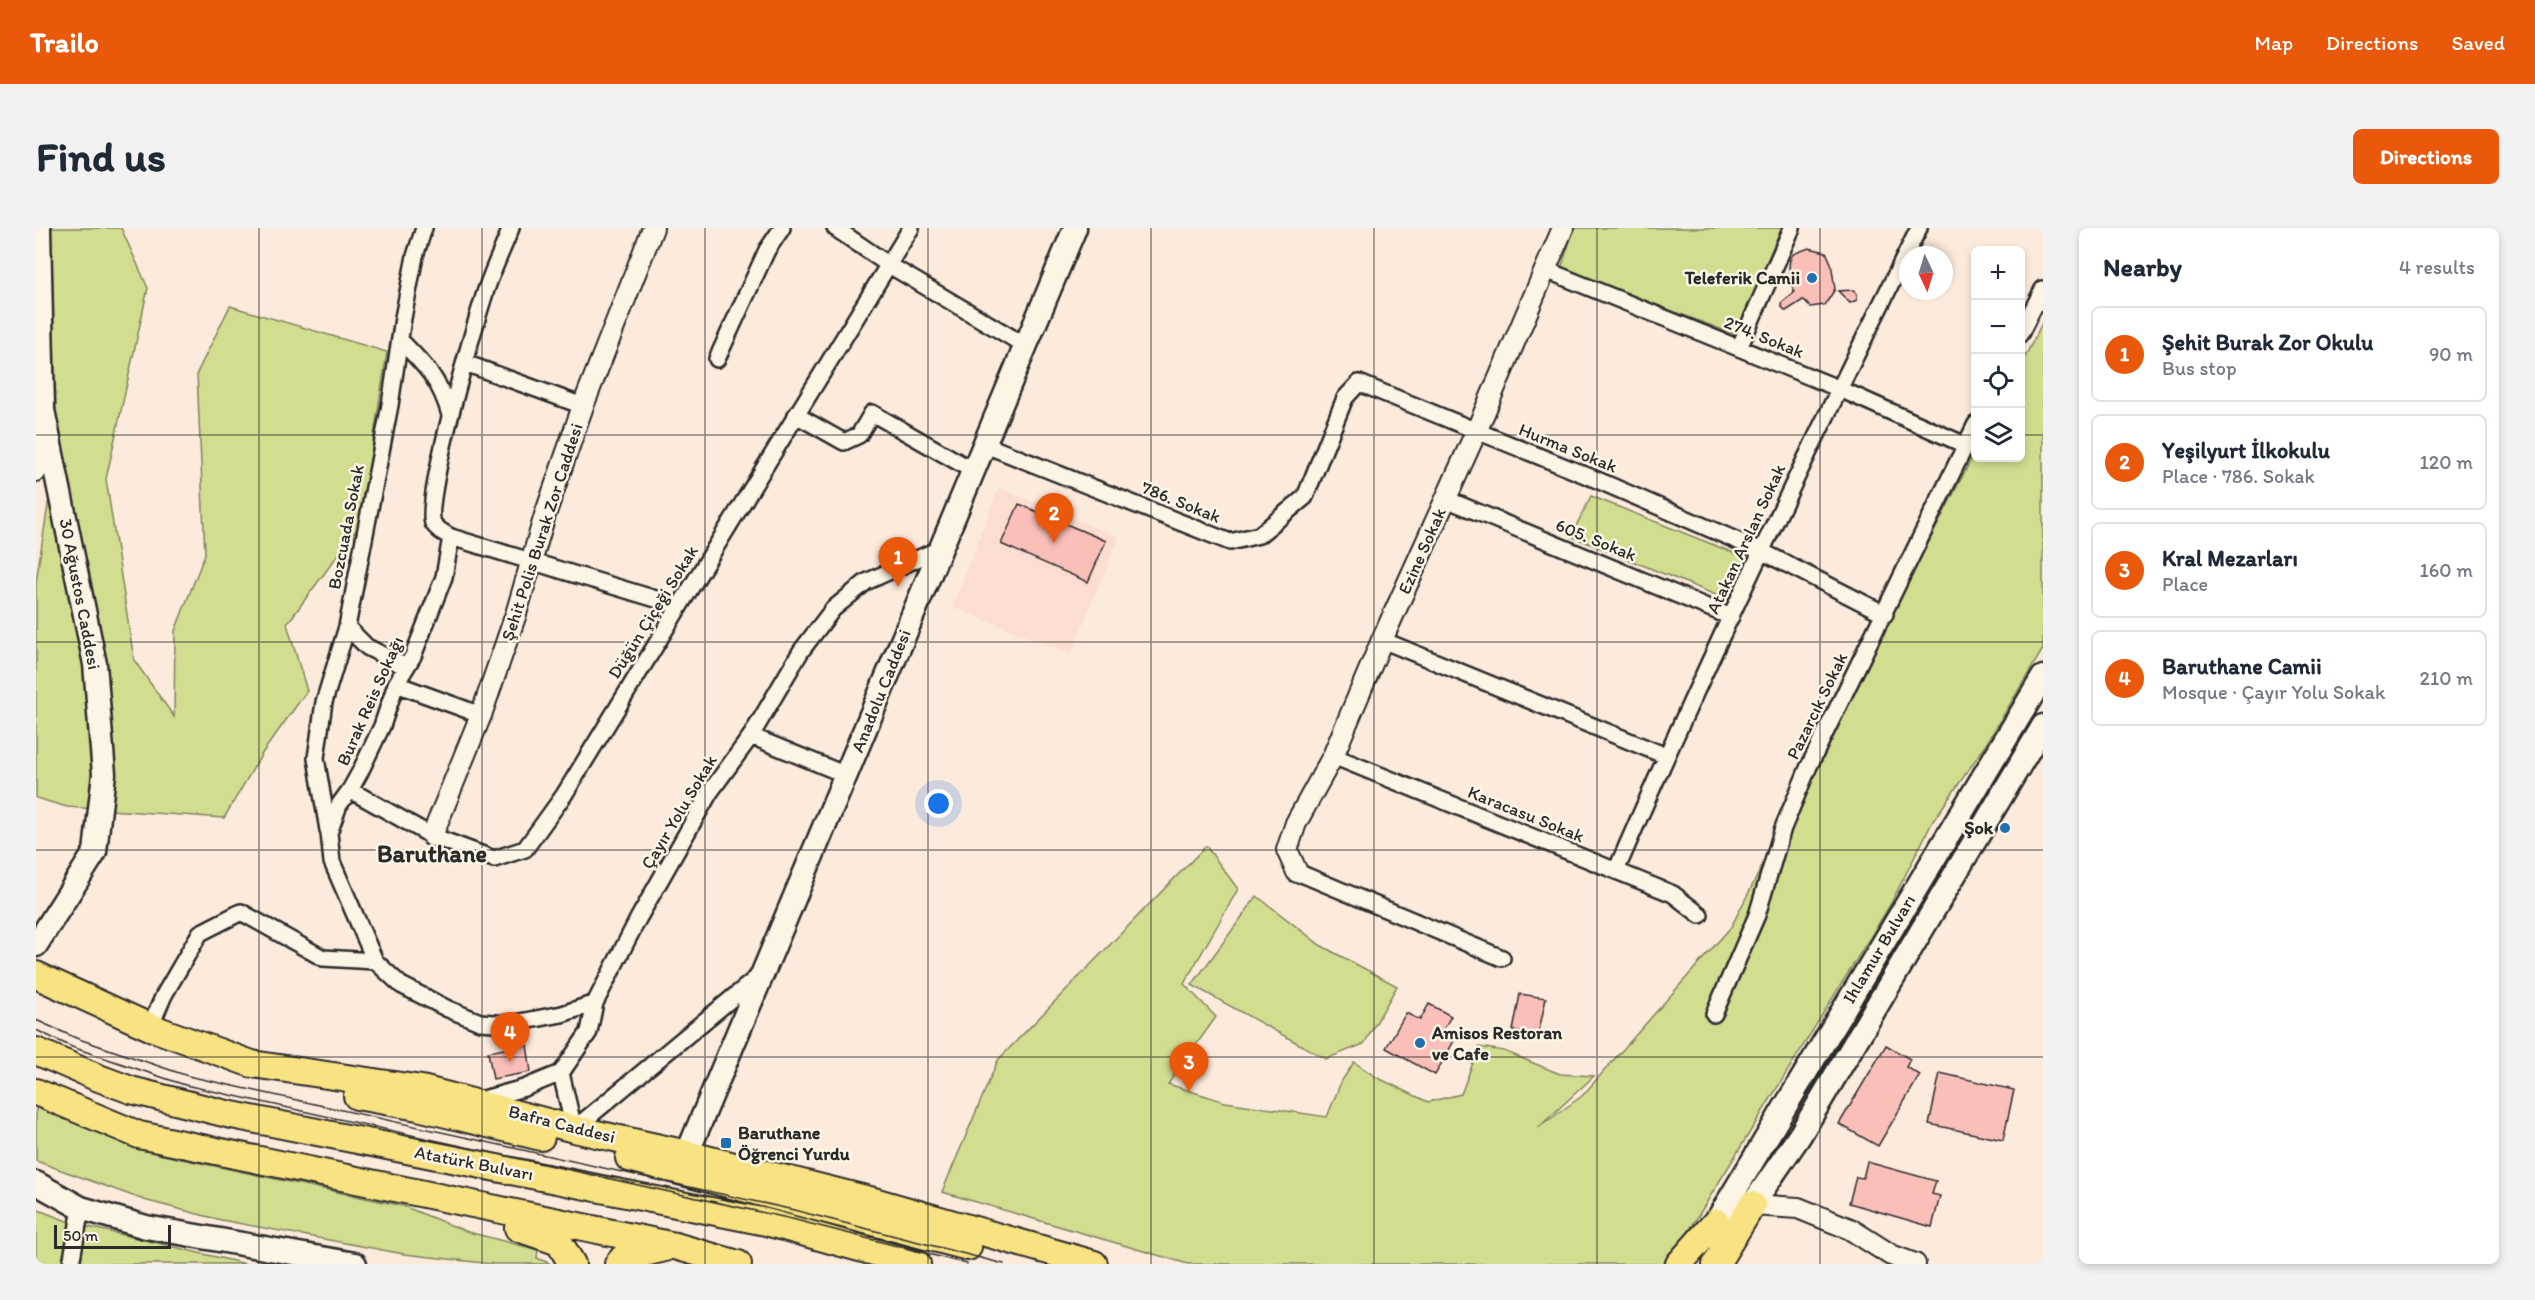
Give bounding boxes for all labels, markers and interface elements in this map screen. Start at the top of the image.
text: Trailo [30,25,99,59]
text: Map [2255,30,2293,55]
text: Directions [2326,30,2418,55]
text: Saved [2451,30,2505,55]
button: Directions [2353,129,2499,184]
text: Find us [36,131,166,182]
north arrow [1899,246,1953,300]
map controls [1971,246,2025,462]
button: + [1971,246,2025,300]
text: Nearby [2103,251,2182,283]
text: 4 results [2399,255,2475,279]
place label: Teleferik Camii [1684,267,1800,289]
marker: Teleferik Camii [1805,271,1819,285]
button: − [1971,300,2025,354]
street label: 274. Sokak [1721,311,1807,363]
text: Şehit Burak Zor Okulu [2162,329,2373,356]
text: 1 [2120,342,2129,366]
text: 90 m [2429,342,2473,366]
button: locate [1971,354,2025,408]
text: Bus stop [2162,356,2237,380]
button: layers [1971,408,2025,462]
street label: Hurma Sokak [1516,418,1621,478]
street label: Şehit Polis Burak Zor Caddesi [496,420,588,644]
text: Yeşilyurt İlkokulu [2162,437,2330,464]
text: 2 [2119,450,2130,474]
text: 120 m [2420,450,2473,474]
street label: Atakan Arslan Sokak [1702,460,1791,617]
street label: Bozcuada Sokak [323,463,369,591]
text: Place · 786. Sokak [2162,464,2315,488]
street label: 786. Sokak [1138,476,1224,528]
pin: 2 [1034,494,1074,543]
street label: Ezine Sokak [1393,504,1451,598]
street label: 605. Sokak [1552,514,1640,566]
street label: 30 Ağustos Caddesi [55,517,105,671]
pin: 1 [878,538,918,587]
street label: Düğün Çiçeği Sokak [603,541,703,683]
text: Kral Mezarları [2162,545,2298,572]
text: 3 [2119,558,2130,582]
text: 160 m [2420,558,2473,582]
text: Place [2162,572,2208,596]
street label: Anadolu Caddesi [846,626,916,756]
street label: Burak Reis Sokağı [332,633,408,769]
street label: Pazarcık Sokak [1782,648,1853,763]
text: Baruthane Camii [2162,653,2322,680]
text: 4 [2118,666,2131,690]
text: 210 m [2420,666,2473,690]
text: Mosque · Çayır Yolu Sokak [2162,680,2385,704]
street label: Çayır Yolu Sokak [636,750,722,873]
street label: Karacasu Sokak [1465,781,1587,847]
your location [924,789,953,818]
place label: Şok [1964,817,1994,839]
marker: Şok [1998,821,2012,835]
district label: Baruthane [377,839,487,868]
street label: Ihlamur Bulvarı [1838,891,1920,1007]
pin: 4 [490,1012,530,1062]
place label: Amisos Restoran ve Cafe [1431,1022,1563,1065]
marker: Amisos Restoran ve Cafe [1413,1036,1427,1050]
pin: 3 [1170,1042,1208,1092]
street label: Bafra Caddesi [506,1100,618,1148]
place label: Baruthane Öğrenci Yurdu [738,1122,850,1165]
marker: Baruthane Öğrenci Yurdu [719,1136,733,1150]
street label: Atatürk Bulvarı [413,1141,535,1185]
scale bar [54,1222,171,1250]
text: 50 m [63,1226,98,1245]

